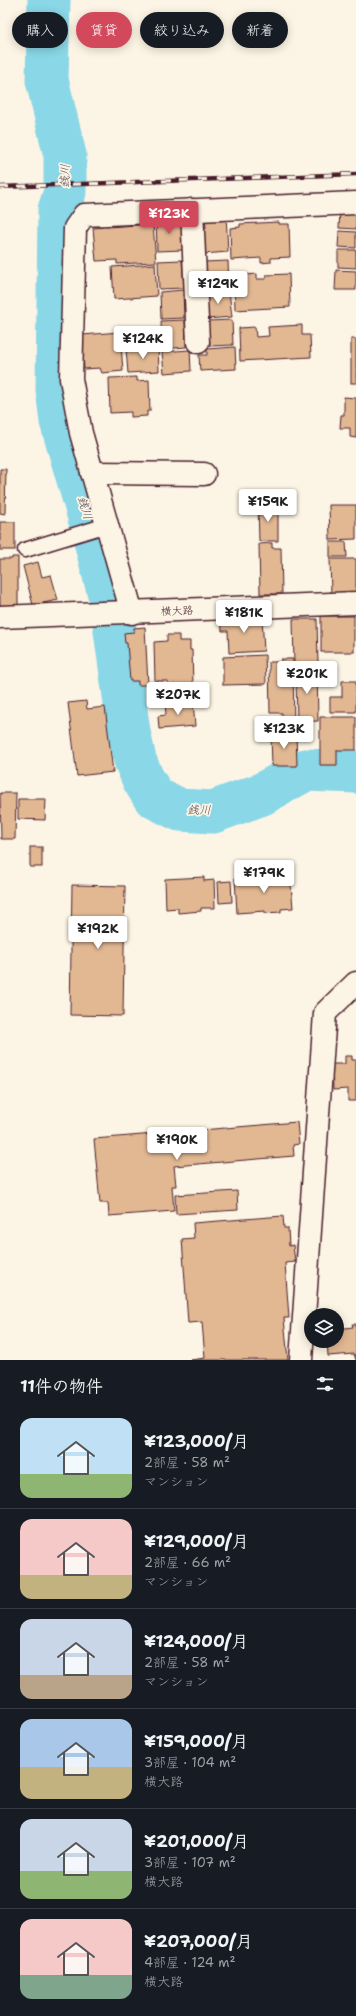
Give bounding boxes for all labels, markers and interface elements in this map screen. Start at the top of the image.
chip: 購入 [12,12,68,48]
chip: 賃貸 [76,12,132,48]
chip: 絞り込み [140,12,224,48]
chip: 新着 [232,12,288,48]
water label: 銭川 [57,164,73,188]
pin: ¥123K [141,201,197,235]
text: ¥123K [148,205,190,222]
pin: ¥129K [190,271,246,305]
text: ¥129K [198,275,238,292]
pin: ¥124K [115,326,171,360]
text: ¥124K [123,330,163,347]
pin: ¥159K [240,489,296,523]
text: ¥159K [248,493,288,510]
water label: 銭川 [74,494,96,522]
pin: ¥181K [216,600,272,634]
street label: 横大路 [160,603,194,619]
text: ¥181K [225,604,263,621]
pin: ¥201K [279,661,335,695]
text: ¥201K [286,665,328,682]
pin: ¥207K [150,682,206,716]
text: ¥207K [156,686,200,703]
pin: ¥123K [256,716,312,750]
text: ¥123K [263,720,305,737]
water label: 銭川 [187,802,211,818]
pin: ¥179K [236,860,292,894]
text: ¥179K [243,864,285,881]
pin: ¥192K [70,916,126,950]
text: ¥192K [77,920,119,937]
pin: ¥190K [149,1127,205,1161]
text: ¥190K [156,1131,198,1148]
map controls [304,1308,344,1348]
button: layers [304,1308,344,1348]
icon: filters [314,1373,336,1395]
text: 11件の物件 [20,1375,103,1397]
text: ¥123,000/月 [144,1430,249,1452]
icon: home [52,1434,100,1482]
text: 2部屋 · 58 m² [144,1454,230,1471]
text: マンション [144,1473,208,1490]
text: ¥129,000/月 [144,1530,249,1552]
icon: home [52,1535,100,1583]
text: 2部屋 · 66 m² [144,1554,231,1571]
text: マンション [144,1573,208,1590]
text: ¥124,000/月 [144,1630,248,1652]
icon: home [52,1635,100,1683]
text: 2部屋 · 58 m² [144,1654,230,1671]
text: マンション [144,1673,208,1690]
text: ¥159,000/月 [144,1730,248,1752]
icon: home [52,1735,100,1783]
text: 3部屋 · 104 m² [144,1754,236,1771]
text: 横大路 [144,1773,183,1790]
text: ¥201,000/月 [144,1830,249,1852]
icon: home [52,1835,100,1883]
text: 3部屋 · 107 m² [144,1854,236,1871]
text: 横大路 [144,1873,183,1890]
text: ¥207,000/月 [144,1930,253,1952]
icon: home [52,1935,100,1983]
text: 4部屋 · 124 m² [144,1954,235,1971]
text: 横大路 [144,1973,183,1990]

